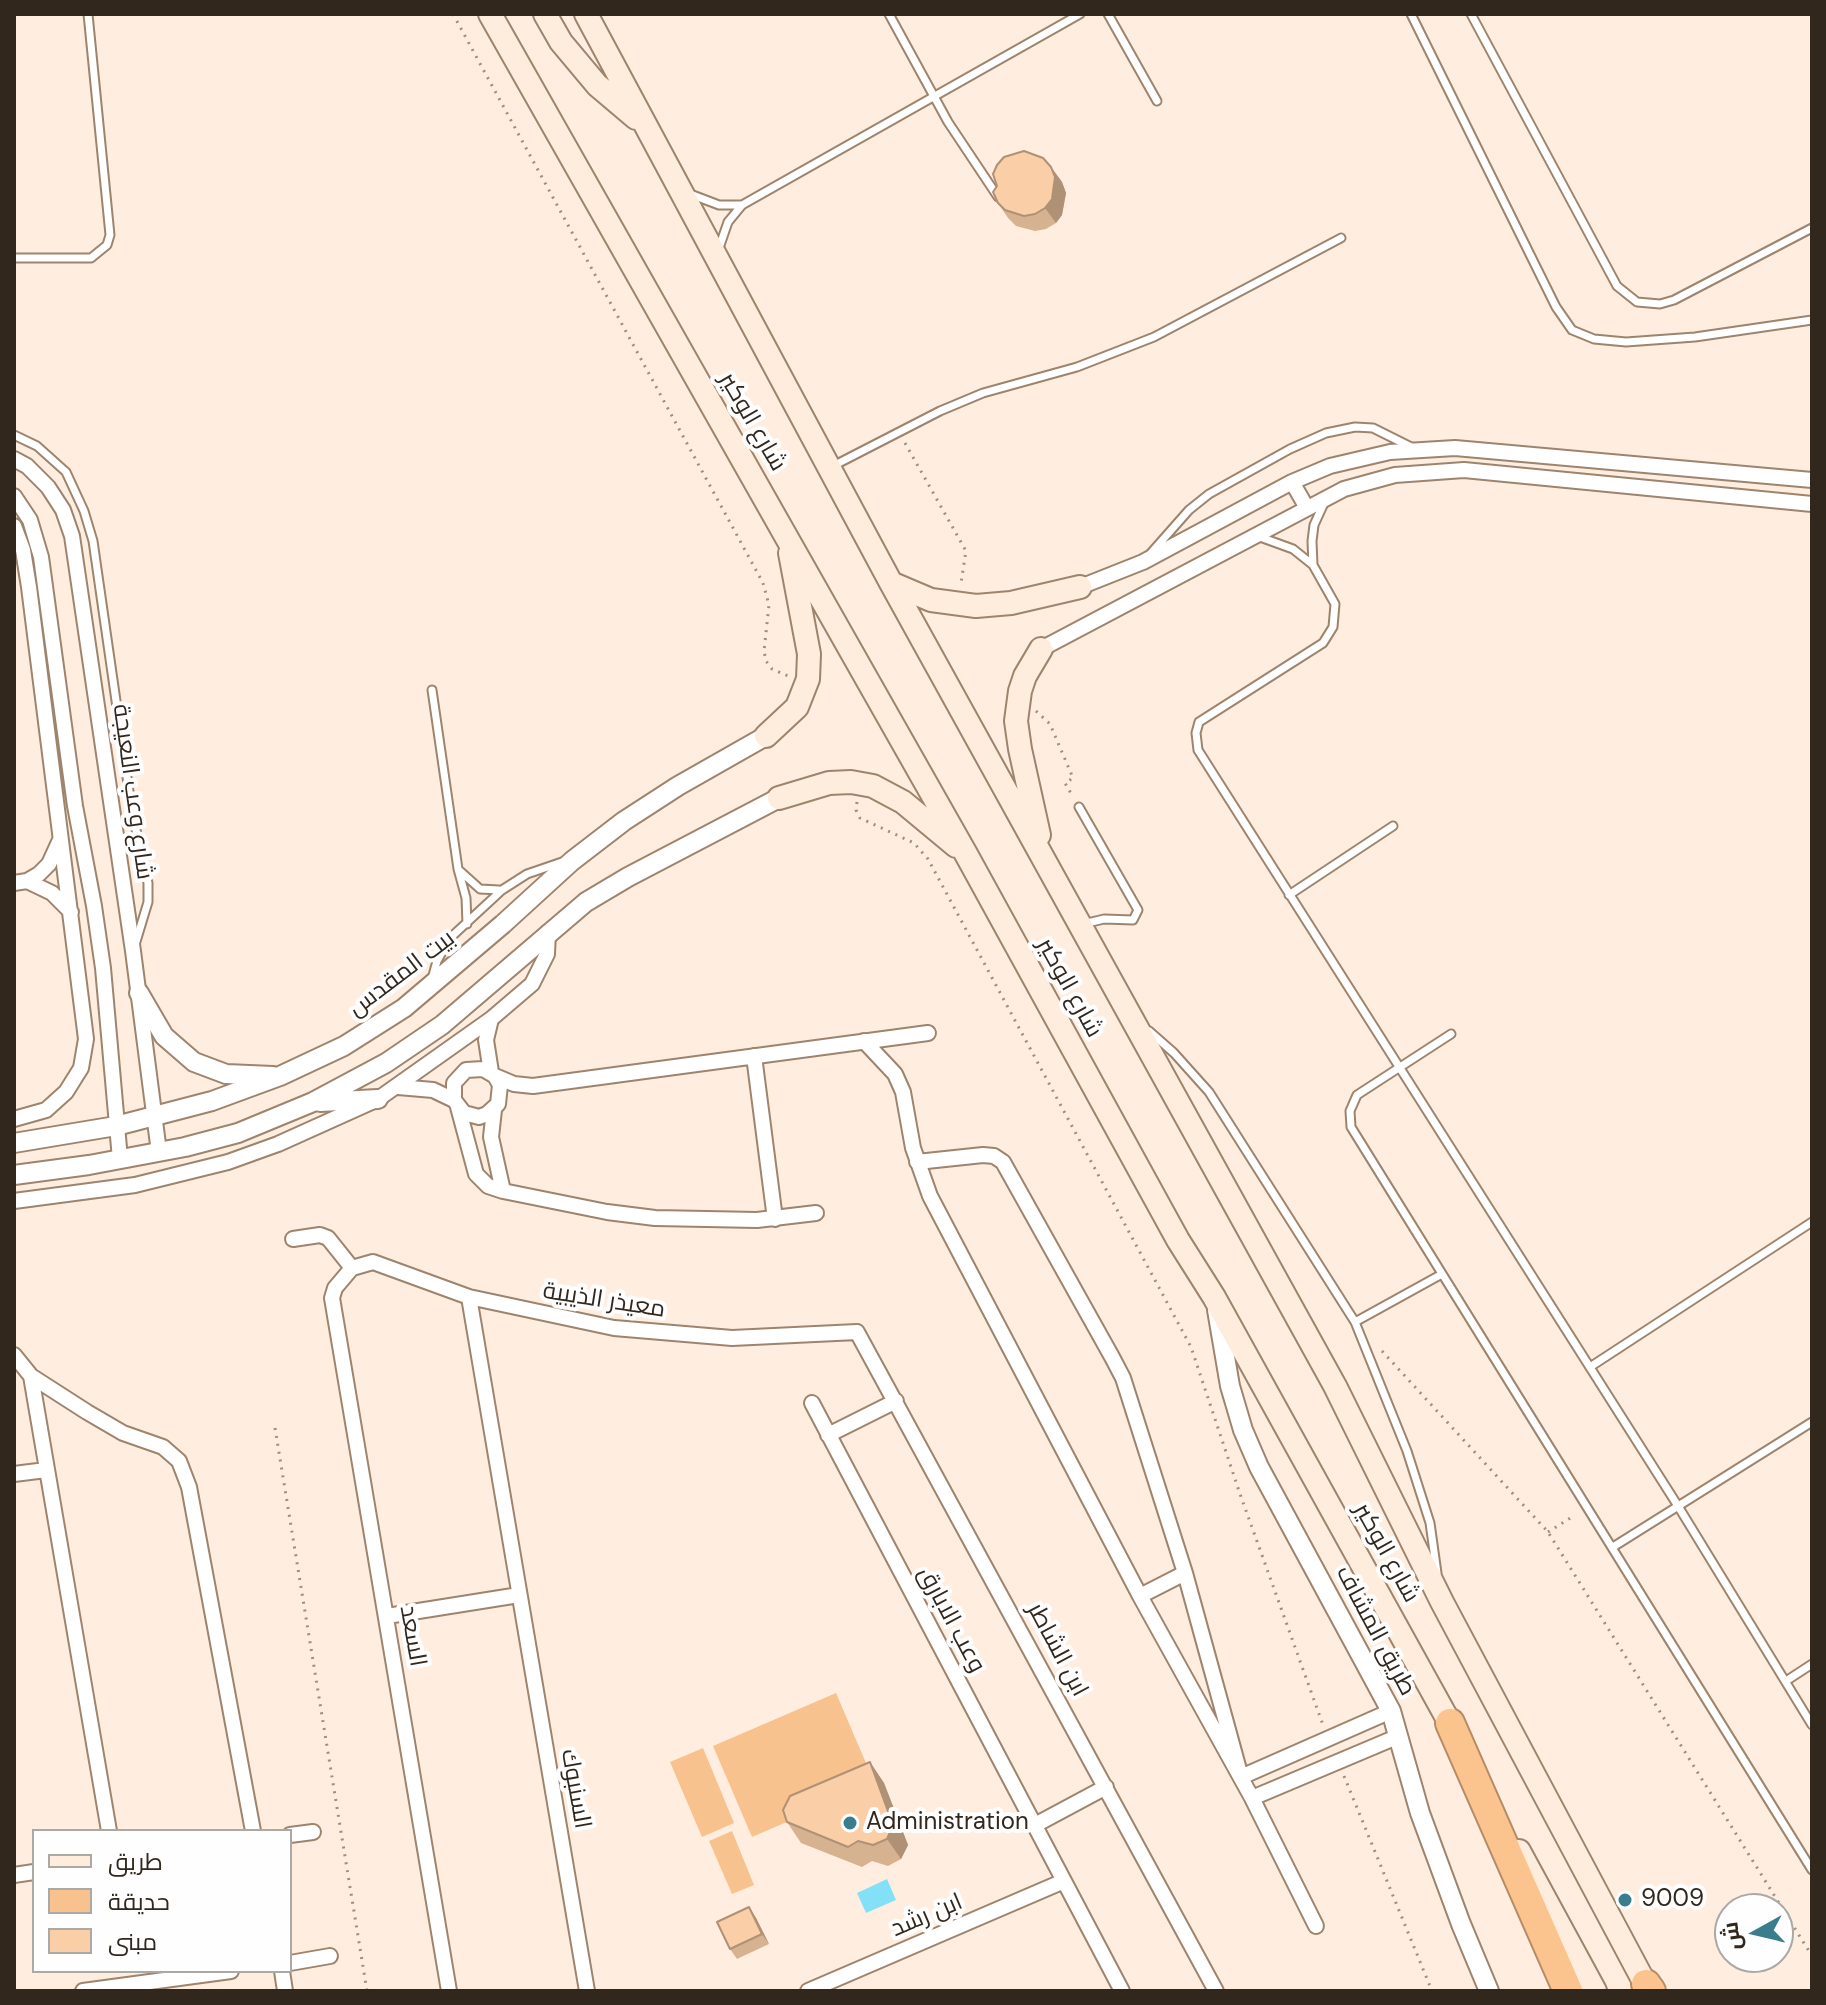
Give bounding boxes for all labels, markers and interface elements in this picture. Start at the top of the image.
street label: شارع الوكير [712,368,792,476]
street label: شارع وعب النعيجة [105,702,159,882]
street label: بيت المقدس [343,925,461,1023]
street label: شارع الوكير [1030,933,1108,1043]
street label: معيذر الذيبية [541,1277,667,1325]
street label: شارع الوكير [1347,1498,1425,1608]
street label: طريق المشاف [1329,1561,1421,1701]
street label: وعب الابارق [911,1562,991,1678]
street label: ابن الشاطر [1020,1598,1094,1702]
street label: السعد [392,1603,432,1669]
street label: السنبوك [554,1747,596,1831]
place label: Administration [866,1809,1029,1837]
marker: Administration [841,1814,859,1832]
legend [32,1829,292,1973]
text: طريق [108,1846,163,1877]
text: حديقة [108,1886,170,1917]
place label: 9009 [1641,1886,1704,1914]
street label: ابن رشد [887,1888,967,1944]
marker: 9009 [1616,1891,1634,1909]
north arrow [1714,1893,1794,1973]
text: ش [1715,1920,1748,1952]
text: مبنى [108,1926,157,1957]

